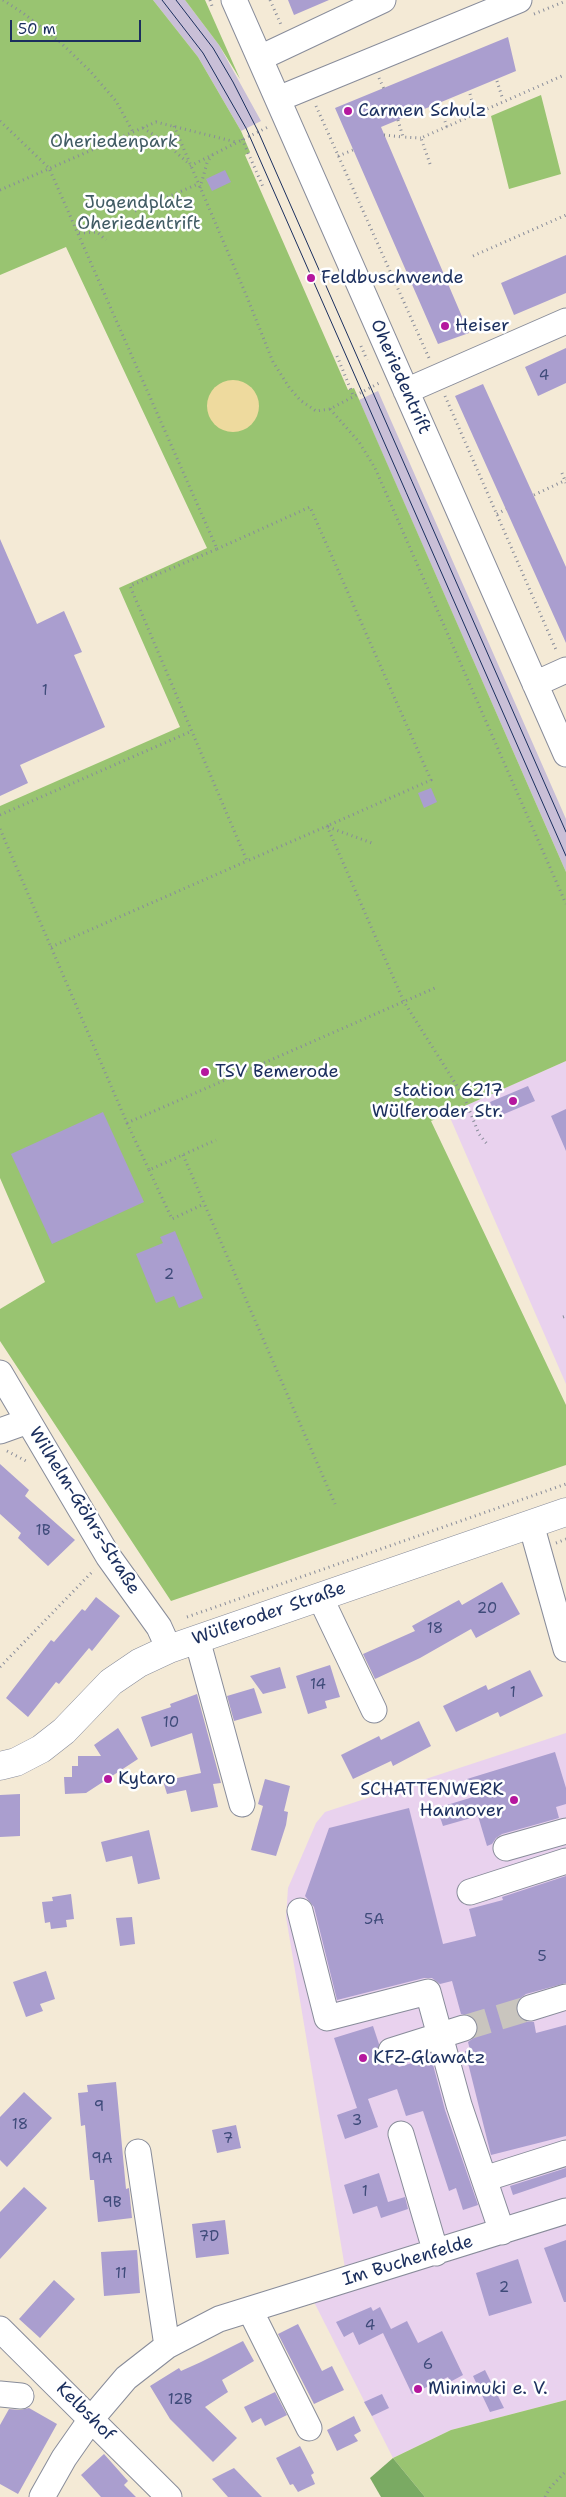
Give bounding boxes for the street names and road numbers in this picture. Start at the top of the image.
street label: Oheriedentrift [365,316,435,438]
street label: Wilhelm-Göhrs-Straße [24,1423,144,1599]
street label: Wülferoder Straße [189,1578,349,1650]
street label: Im Buchenfelde [340,2231,476,2291]
street label: Kelbshof [51,2378,119,2446]

